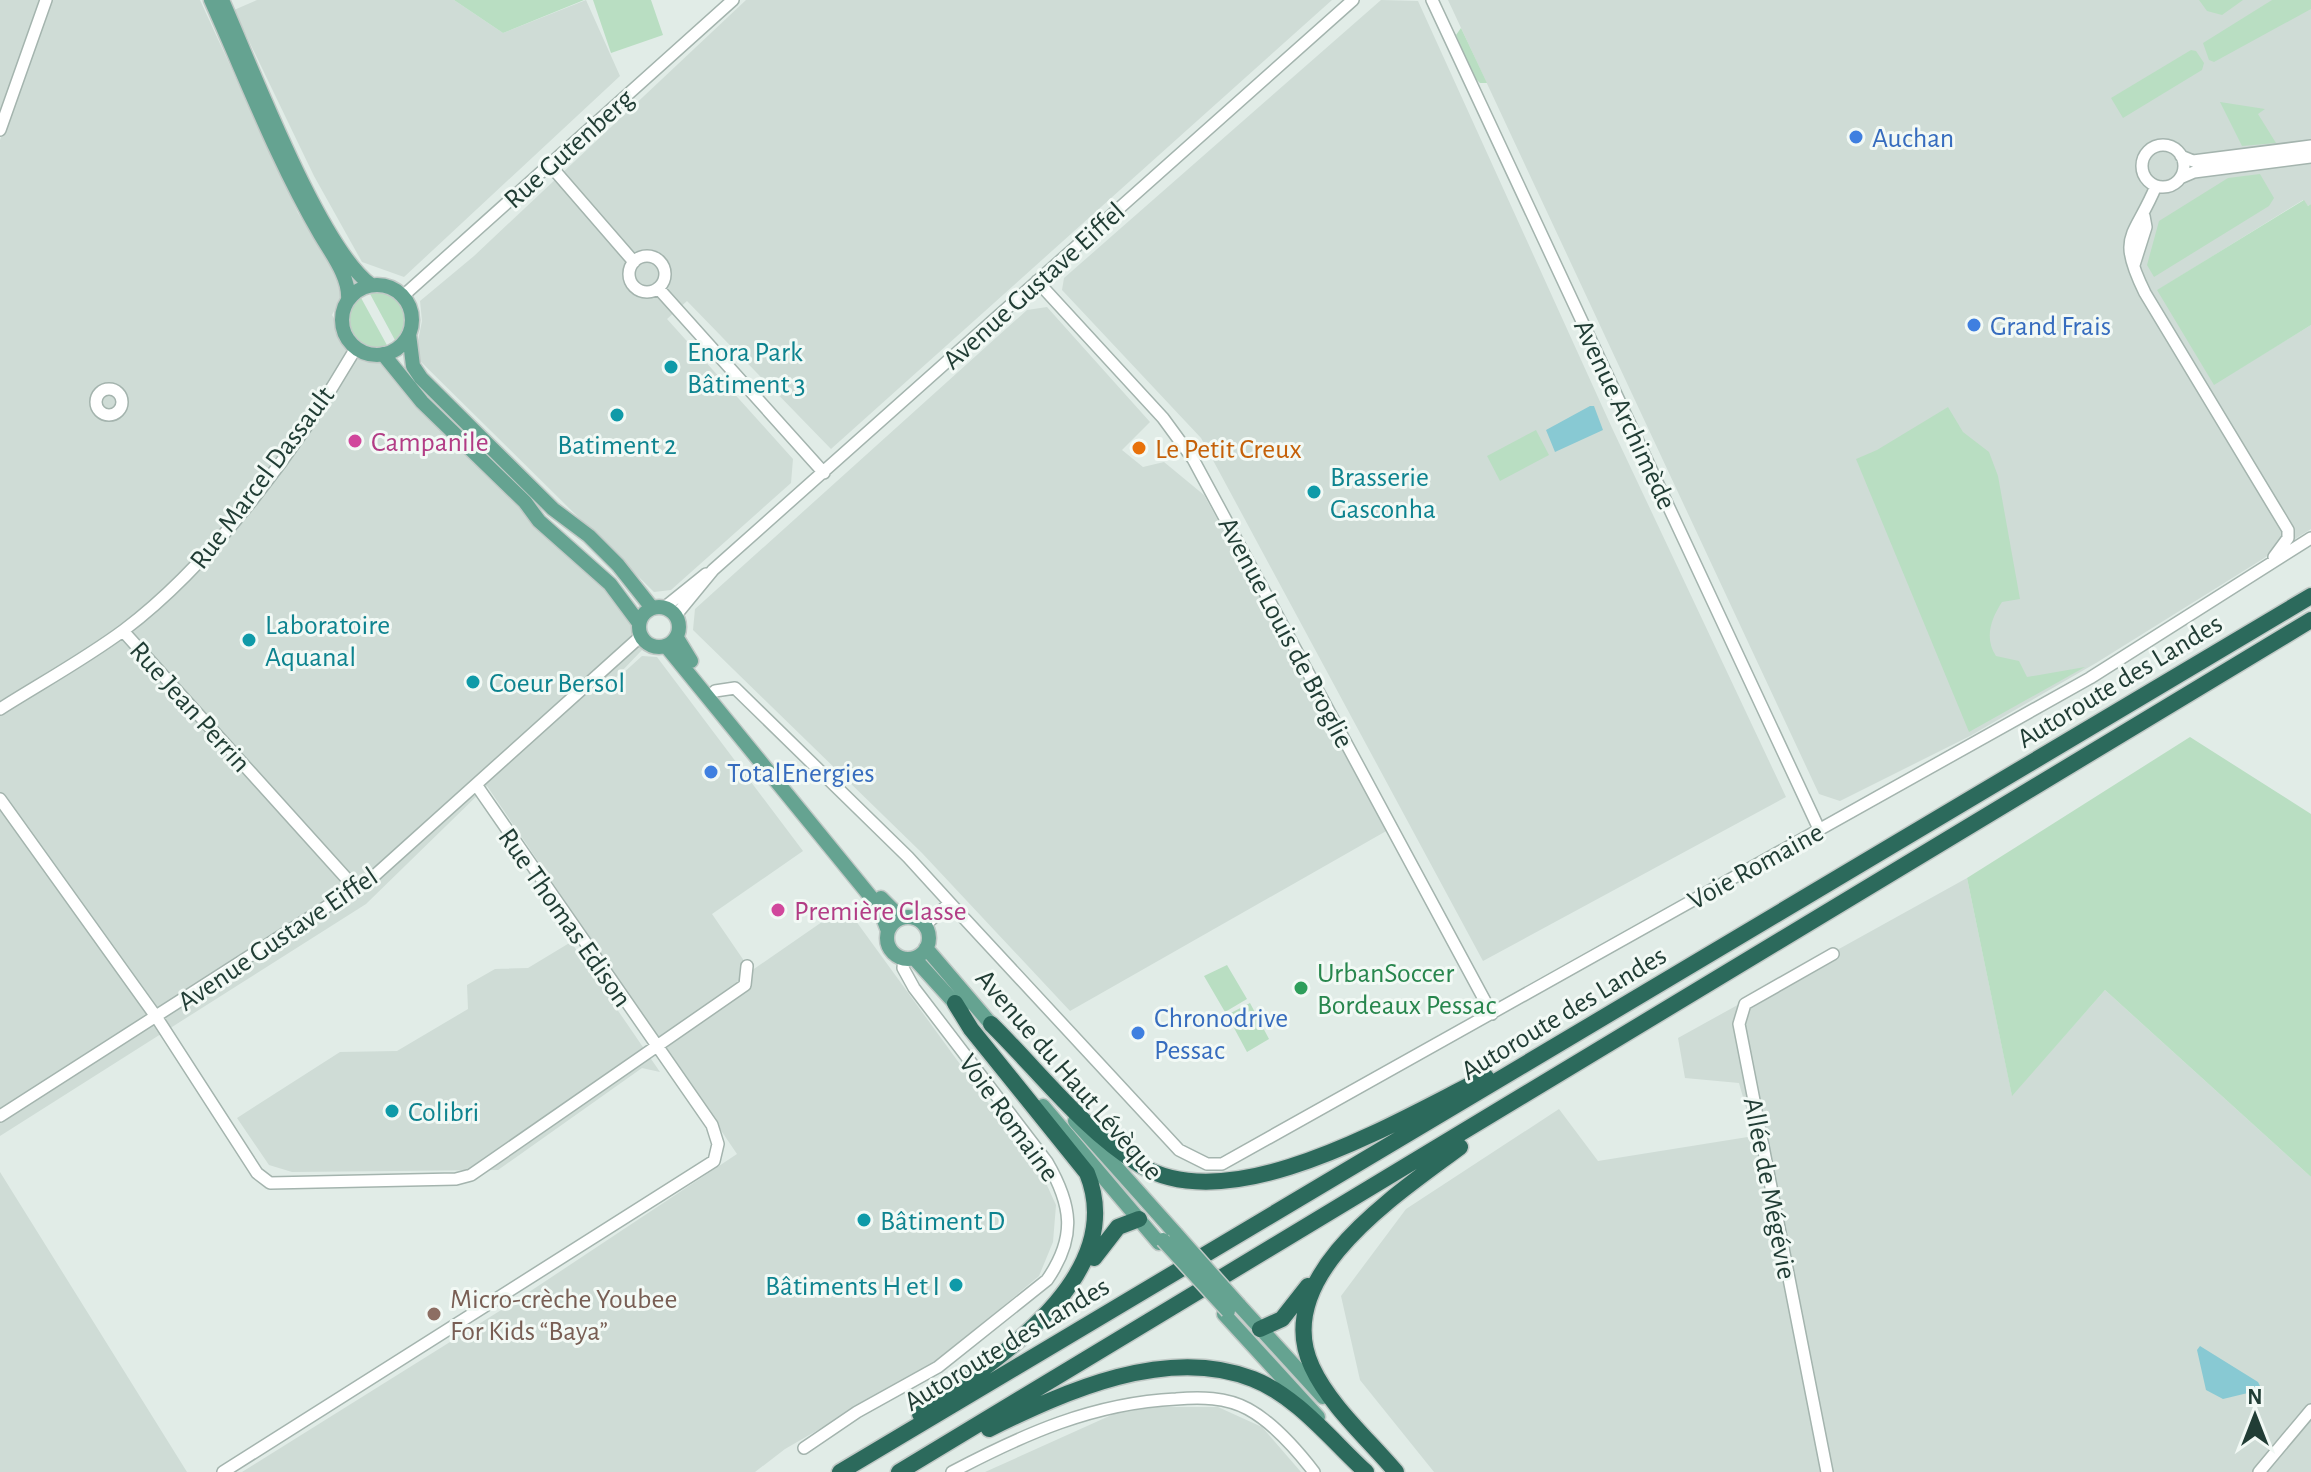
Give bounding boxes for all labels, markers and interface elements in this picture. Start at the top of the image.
street label: Rue Gutenberg [499,84,640,214]
place label: Auchan [1872,125,1954,153]
marker: Auchan [1847,128,1865,146]
street label: Avenue Gustave Eiffel [938,198,1131,375]
place label: Grand Frais [1990,313,2111,341]
street label: Avenue Archimède [1568,316,1680,514]
marker: Grand Frais [1965,316,1983,334]
place label: Enora Park Bâtiment 3 [687,339,806,399]
marker: Enora Park Bâtiment 3 [662,358,680,376]
street label: Rue Marcel Dassault [185,382,340,575]
marker: Batiment 2 [608,406,626,424]
place label: Campanile [371,429,489,457]
marker: Campanile [346,432,364,450]
place label: Batiment 2 [557,432,677,460]
place label: Le Petit Creux [1155,436,1302,464]
marker: Le Petit Creux [1130,439,1148,457]
place label: Brasserie Gasconha [1330,464,1436,524]
marker: Brasserie Gasconha [1305,483,1323,501]
street label: Avenue Louis de Broglie [1213,513,1358,753]
street label: Autoroute des Landes [2013,609,2228,754]
place label: Laboratoire Aquanal [265,612,390,672]
marker: Laboratoire Aquanal [240,631,258,649]
street label: Rue Jean Perrin [124,637,255,778]
place label: Coeur Bersol [489,670,625,698]
marker: Coeur Bersol [464,673,482,691]
place label: TotalEnergies [727,760,875,788]
marker: TotalEnergies [702,763,720,781]
street label: Voie Romaine [1684,818,1828,915]
street label: Rue Thomas Edison [492,824,636,1013]
street label: Avenue Gustave Eiffel [173,863,383,1017]
place label: Première Classe [794,898,967,926]
marker: Première Classe [769,901,787,919]
street label: Autoroute des Landes [1457,941,1672,1086]
place label: UrbanSoccer Bordeaux Pessac [1317,960,1497,1020]
street label: Avenue du Haut Lévèque [970,965,1167,1186]
marker: UrbanSoccer Bordeaux Pessac [1292,979,1310,997]
place label: Chronodrive Pessac [1154,1005,1288,1065]
marker: Chronodrive Pessac [1129,1024,1147,1042]
street label: Voie Romaine [953,1049,1064,1187]
street label: Allée de Mégévie [1738,1095,1800,1282]
place label: Colibri [408,1099,479,1127]
marker: Colibri [383,1102,401,1120]
place label: Bâtiment D [880,1208,1005,1236]
marker: Bâtiment D [855,1211,873,1229]
street label: Autoroute des Landes [900,1272,1115,1417]
place label: Bâtiments H et I [765,1273,940,1301]
marker: Bâtiments H et I [947,1276,965,1294]
place label: Micro-crèche Youbee For Kids “Baya” [450,1286,677,1346]
marker: Micro-crèche Youbee For Kids “Baya” [425,1305,443,1323]
north arrow [2215,1376,2295,1456]
text: N [2247,1386,2263,1408]

